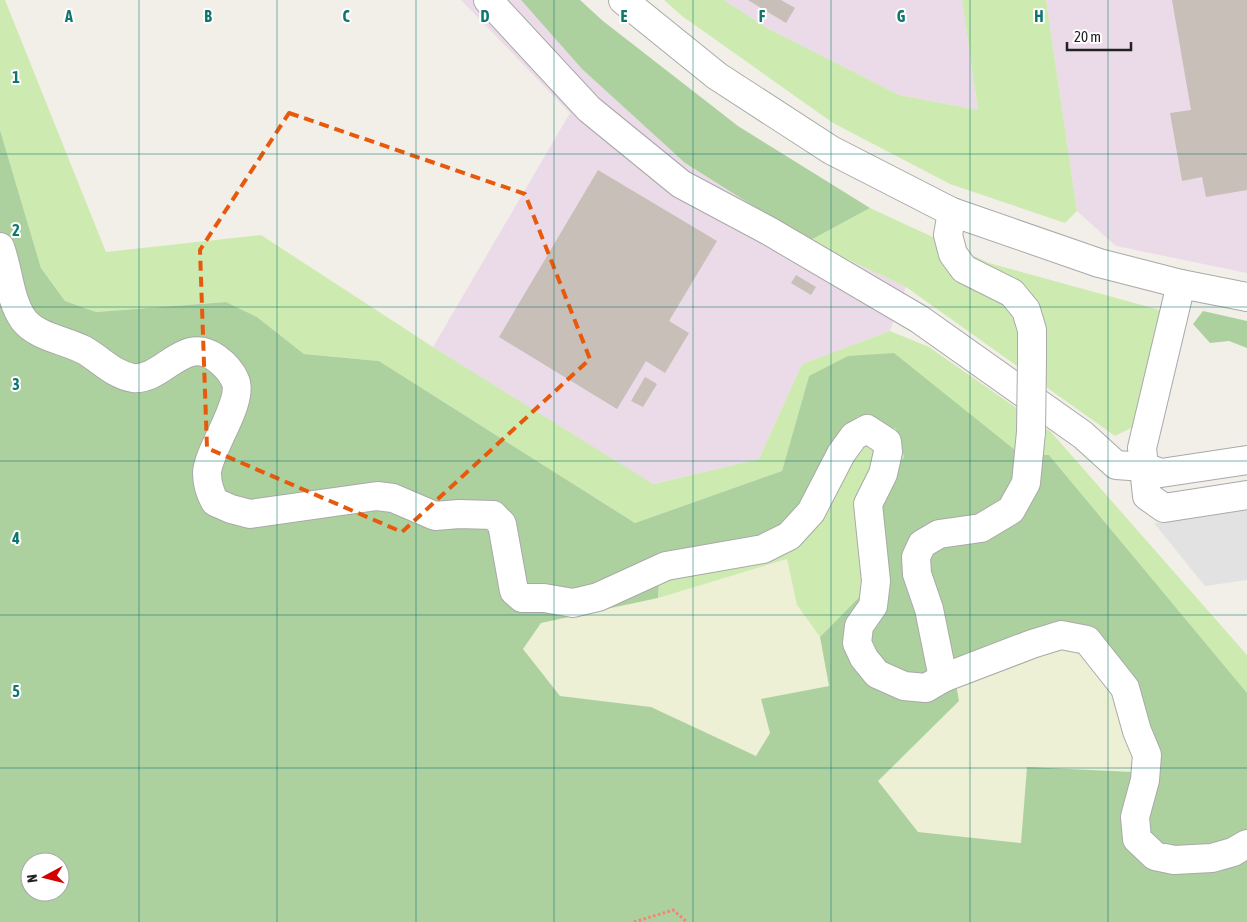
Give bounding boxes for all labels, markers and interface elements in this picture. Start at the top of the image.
text: A [64,7,73,25]
text: B [204,7,212,25]
text: C [342,7,350,25]
text: D [481,7,490,25]
text: E [621,7,628,25]
text: F [759,7,766,25]
text: G [897,7,906,25]
text: H [1034,7,1044,25]
scale bar [1067,20,1131,52]
text: 20 m [1074,28,1101,45]
text: 1 [12,68,20,86]
text: 2 [12,221,20,239]
text: 3 [12,375,20,393]
text: 4 [11,529,20,547]
text: 5 [12,682,20,700]
north arrow [20,852,70,902]
text: N [24,874,41,884]

